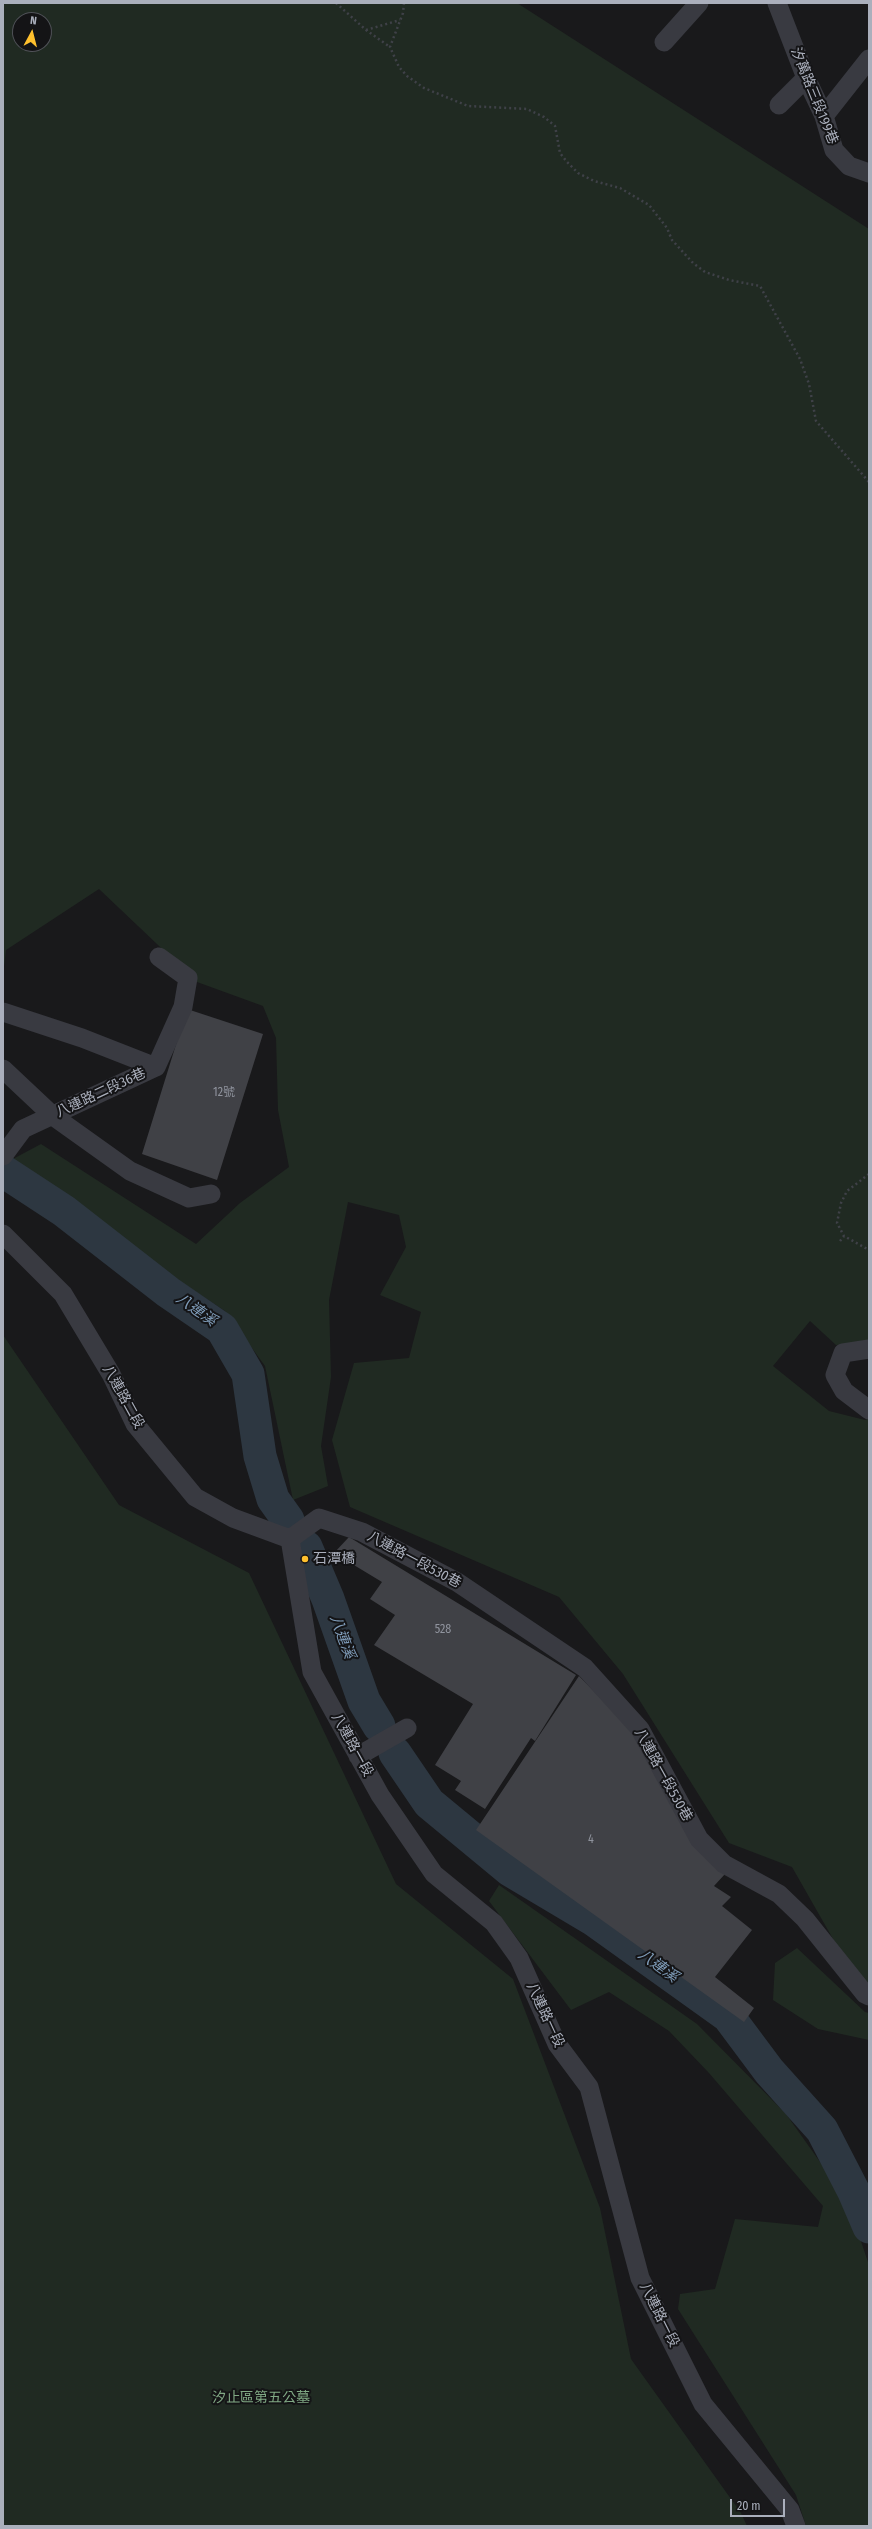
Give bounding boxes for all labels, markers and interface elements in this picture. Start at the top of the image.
north arrow [12,12,52,52]
text: N [29,14,37,27]
street label: 汐萬路三段199巷 [787,45,841,147]
street label: 八連路二段36巷 [53,1065,149,1121]
house number: 12號 [213,1086,235,1100]
water label: 八連溪 [172,1290,220,1330]
street label: 八連路二段 [99,1362,147,1432]
street label: 八連路一段530巷 [364,1528,464,1592]
place label: 石潭橋 [313,1551,355,1567]
marker: 石潭橋 [300,1554,310,1564]
water label: 八連溪 [326,1613,358,1661]
house number: 528 [435,1623,451,1637]
street label: 八連路一段 [328,1710,376,1780]
street label: 八連路一段530巷 [630,1725,696,1825]
house number: 4 [588,1833,594,1847]
water label: 八連溪 [635,1945,681,1987]
street label: 八連路一段 [523,1980,567,2050]
street label: 八連路一段 [636,2280,682,2350]
park label: 汐止區第五公墓 [212,2390,310,2406]
scale bar [732,2491,787,2517]
text: 20 m [737,2499,761,2513]

